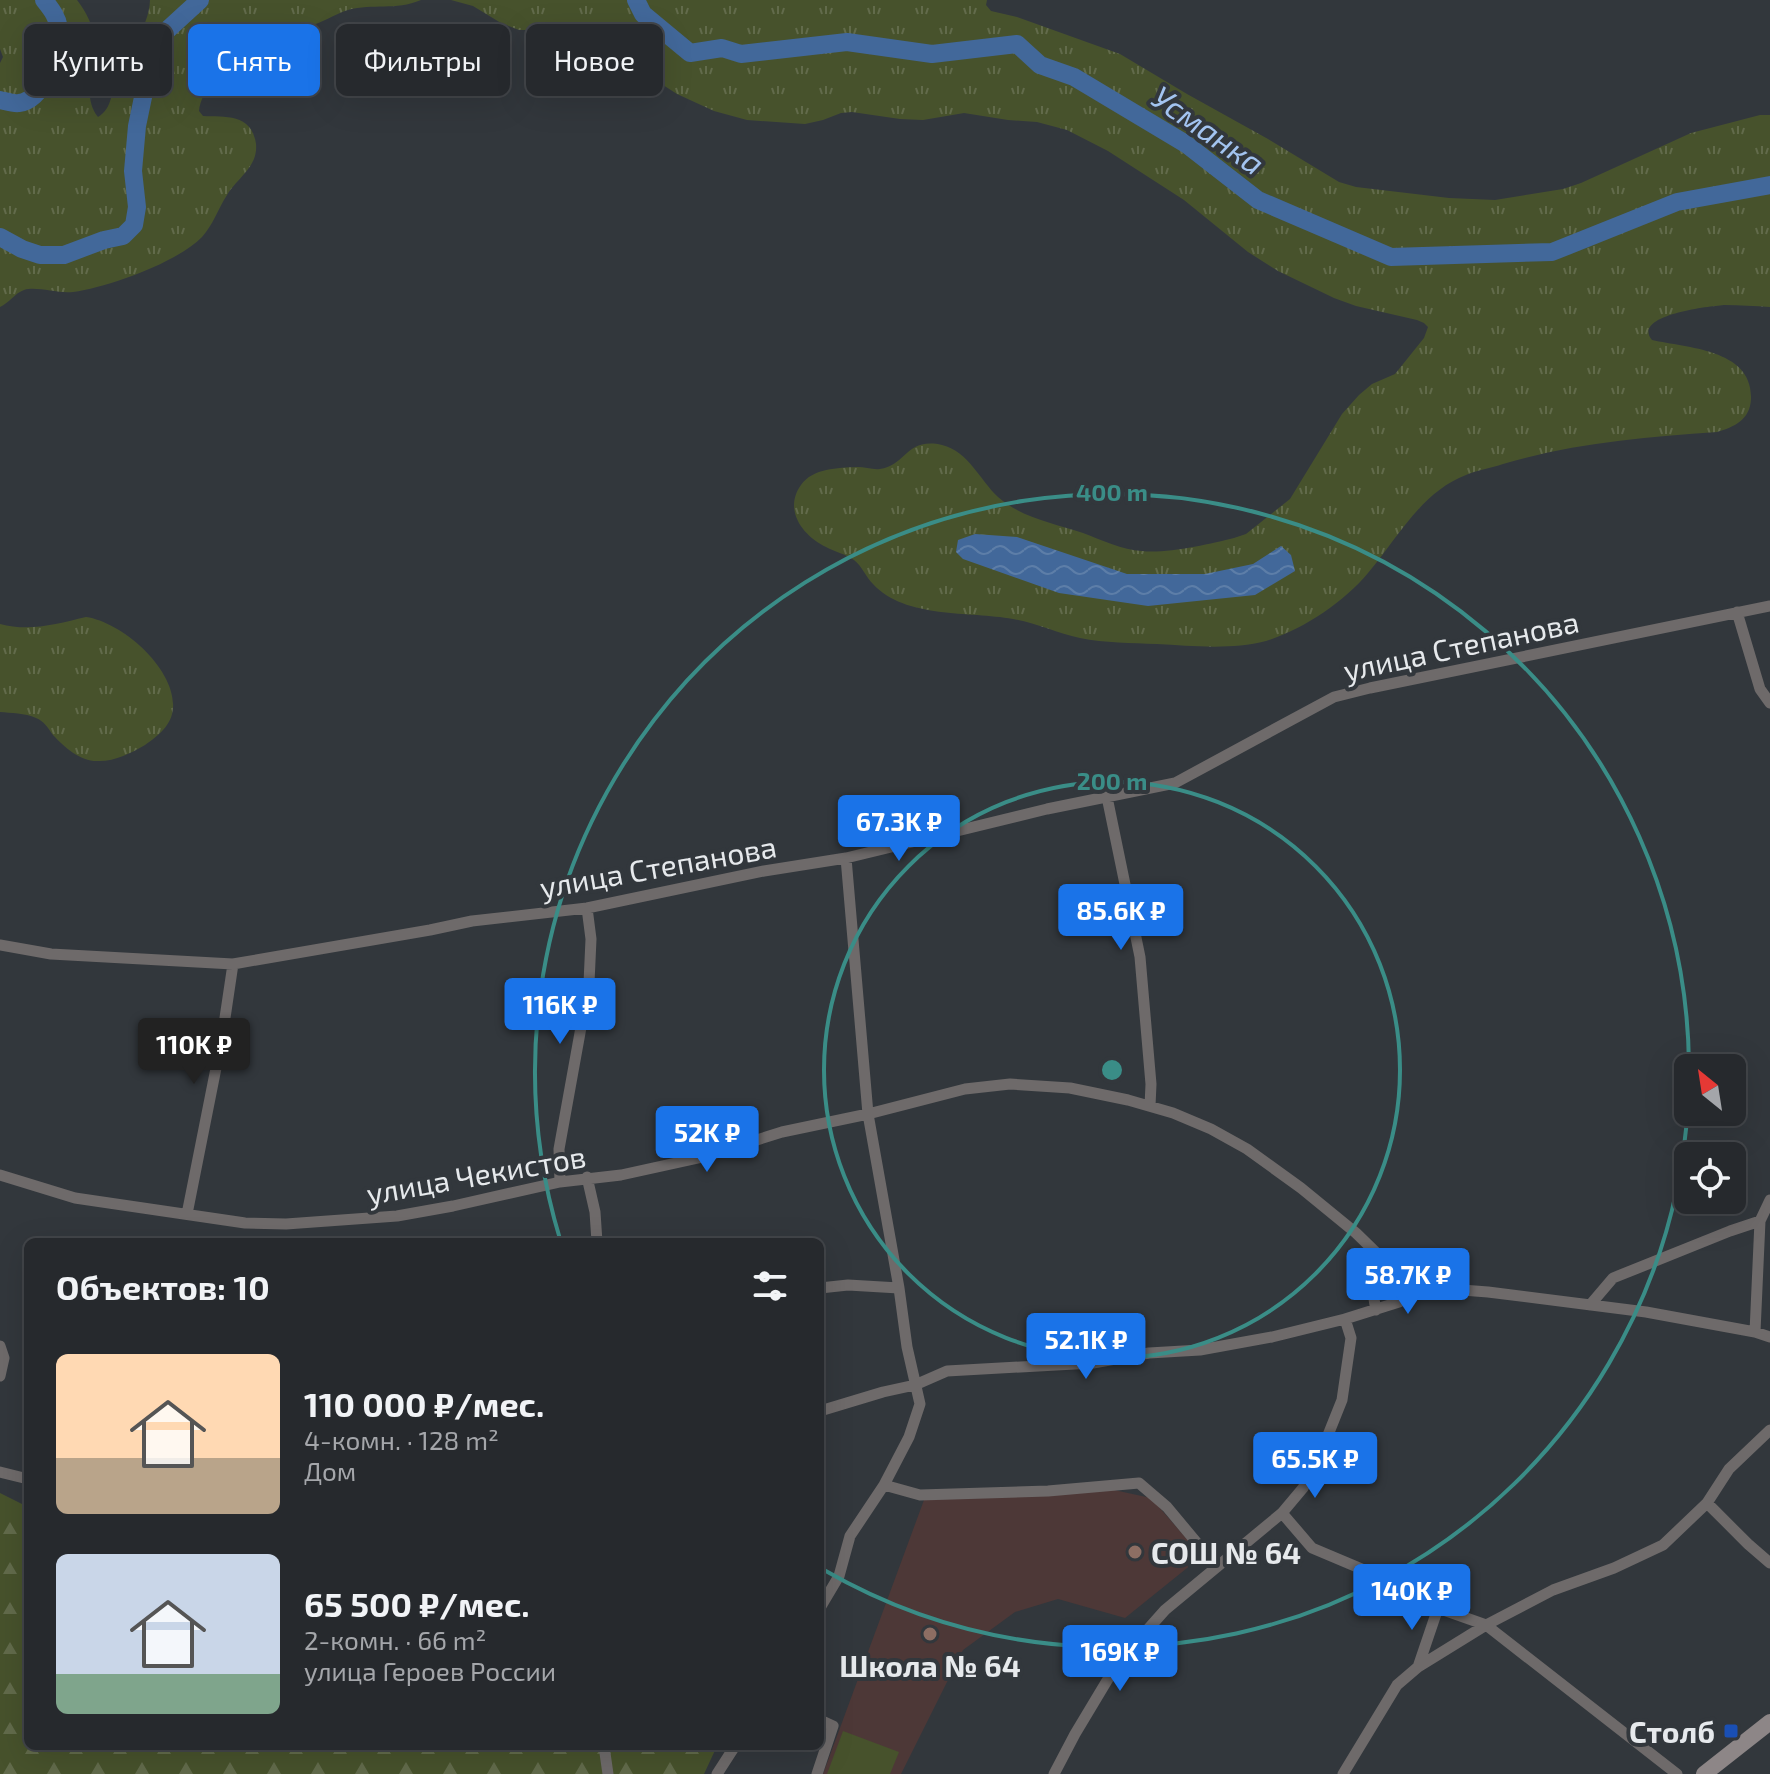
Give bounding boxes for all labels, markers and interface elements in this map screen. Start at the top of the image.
chip: Купить [24,24,172,96]
chip: Снять [188,24,320,96]
chip: Фильтры [336,24,510,96]
chip: Новое [526,24,663,96]
water label: Усманка [1145,77,1273,181]
text: 400 m [1076,477,1148,506]
street label: улица Степанова [1340,602,1582,689]
text: 200 m [1077,766,1147,795]
pin: 67.3K ₽ [825,795,973,863]
text: 67.3K ₽ [856,805,942,836]
street label: улица Степанова [537,827,779,906]
pin: 85.6K ₽ [1047,884,1195,952]
text: 85.6K ₽ [1076,894,1166,925]
pin: 116K ₽ [495,978,625,1046]
text: 116K ₽ [522,988,598,1019]
pin: 110K ₽ [129,1018,259,1086]
text: 110K ₽ [156,1028,232,1059]
north arrow [1674,1054,1746,1126]
map controls [1674,1054,1746,1214]
centre of rings [1098,1056,1126,1084]
pin: 52K ₽ [651,1106,763,1174]
text: 52K ₽ [674,1116,740,1147]
street label: улица Чекистов [364,1137,589,1212]
button: locate [1674,1142,1746,1214]
pin: 58.7K ₽ [1334,1248,1482,1316]
text: 58.7K ₽ [1365,1258,1451,1289]
icon: filters [748,1264,792,1308]
text: Объектов: 10 [56,1266,270,1307]
pin: 52.1K ₽ [1012,1313,1160,1381]
text: 52.1K ₽ [1044,1323,1128,1354]
text: 110 000 ₽/мес. [304,1383,544,1424]
icon: home [120,1386,216,1482]
text: 4-комн. · 128 m² [304,1424,499,1455]
pin: 65.5K ₽ [1241,1432,1389,1500]
text: 65.5K ₽ [1271,1442,1359,1473]
text: Дом [304,1455,356,1486]
place label: СОШ № 64 [1151,1534,1301,1570]
marker: СОШ № 64 [1126,1543,1144,1561]
pin: 140K ₽ [1347,1564,1477,1632]
text: 140K ₽ [1371,1574,1453,1605]
text: 65 500 ₽/мес. [304,1583,530,1624]
icon: home [120,1586,216,1682]
text: 2-комн. · 66 m² [304,1624,486,1655]
marker: Школа № 64 [921,1625,939,1643]
pin: 169K ₽ [1055,1625,1185,1693]
text: 169K ₽ [1080,1635,1160,1666]
place label: Школа № 64 [839,1647,1021,1683]
text: улица Героев России [304,1655,556,1686]
place label: Столб [1629,1713,1715,1749]
marker: Столб [1722,1722,1740,1740]

